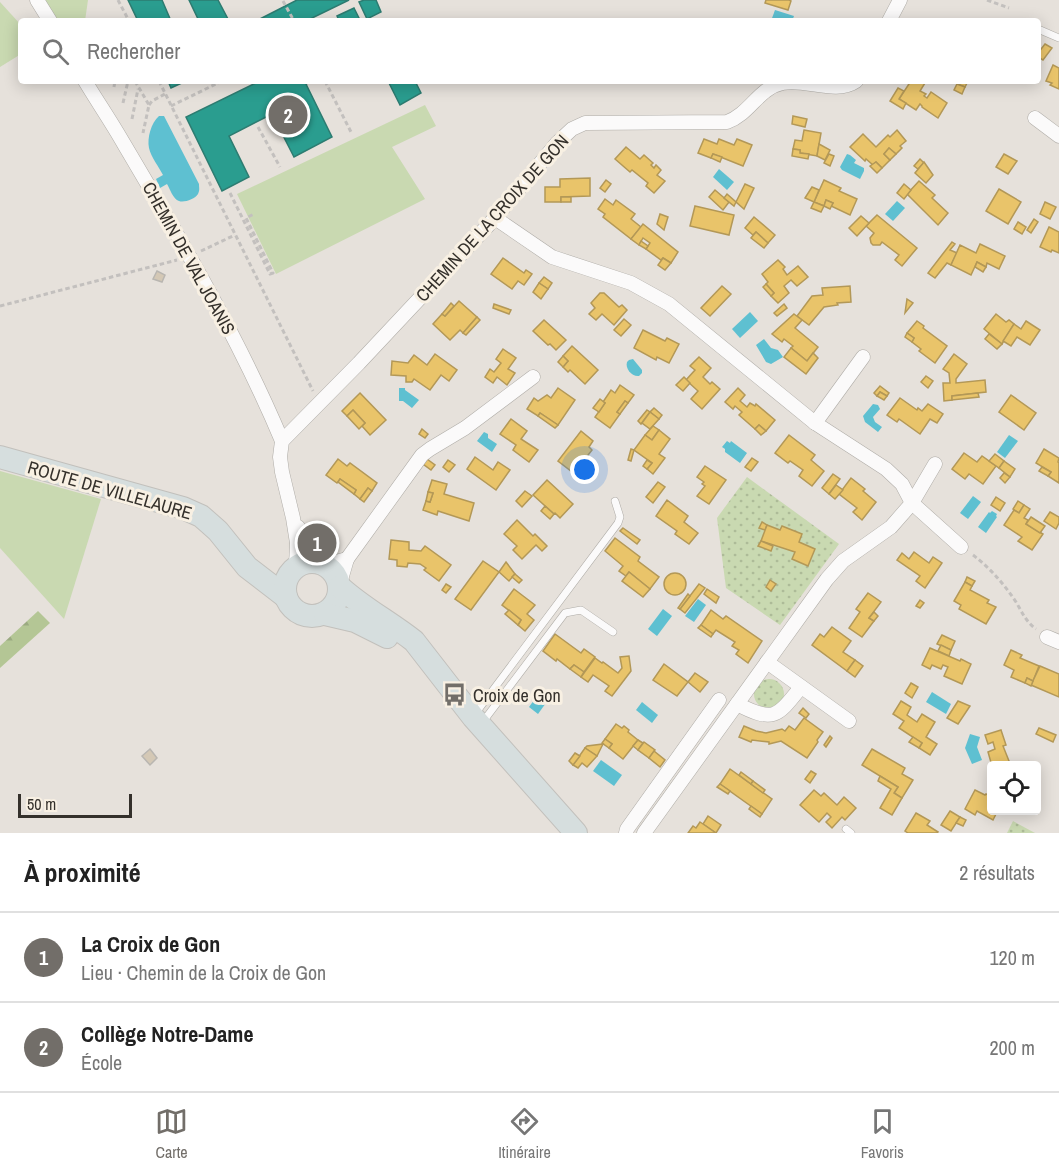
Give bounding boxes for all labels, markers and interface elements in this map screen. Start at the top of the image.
search box [18,18,1041,84]
icon: search [39,35,72,68]
text: Rechercher [87,36,180,66]
pin: 2 [268,92,308,138]
street label: CHEMIN DE LA CROIX DE GON [410,129,574,307]
street label: CHEMIN DE VAL JOANIS [137,177,241,339]
street label: ROUTE DE VILLELAURE [25,455,195,525]
your location [570,455,599,484]
pin: 1 [298,520,336,566]
bus stop icon: Croix de Gon [442,682,468,708]
place label: Croix de Gon [473,683,561,708]
map controls [987,761,1041,815]
button: locate [987,761,1041,815]
scale bar [18,791,132,818]
text: 50 m [27,793,56,815]
text: À proximité [24,855,141,890]
text: 2 résultats [959,859,1035,886]
text: La Croix de Gon [81,929,220,959]
text: 1 [39,944,48,971]
text: 120 m [989,944,1035,971]
text: Lieu · Chemin de la Croix de Gon [81,959,326,986]
text: Collège Notre-Dame [81,1019,253,1049]
text: 2 [39,1034,48,1061]
text: 200 m [989,1034,1035,1061]
text: École [81,1049,122,1076]
tab: Carte [155,1105,188,1163]
tab: Itinéraire [498,1105,551,1163]
tab: Favoris [861,1105,904,1163]

